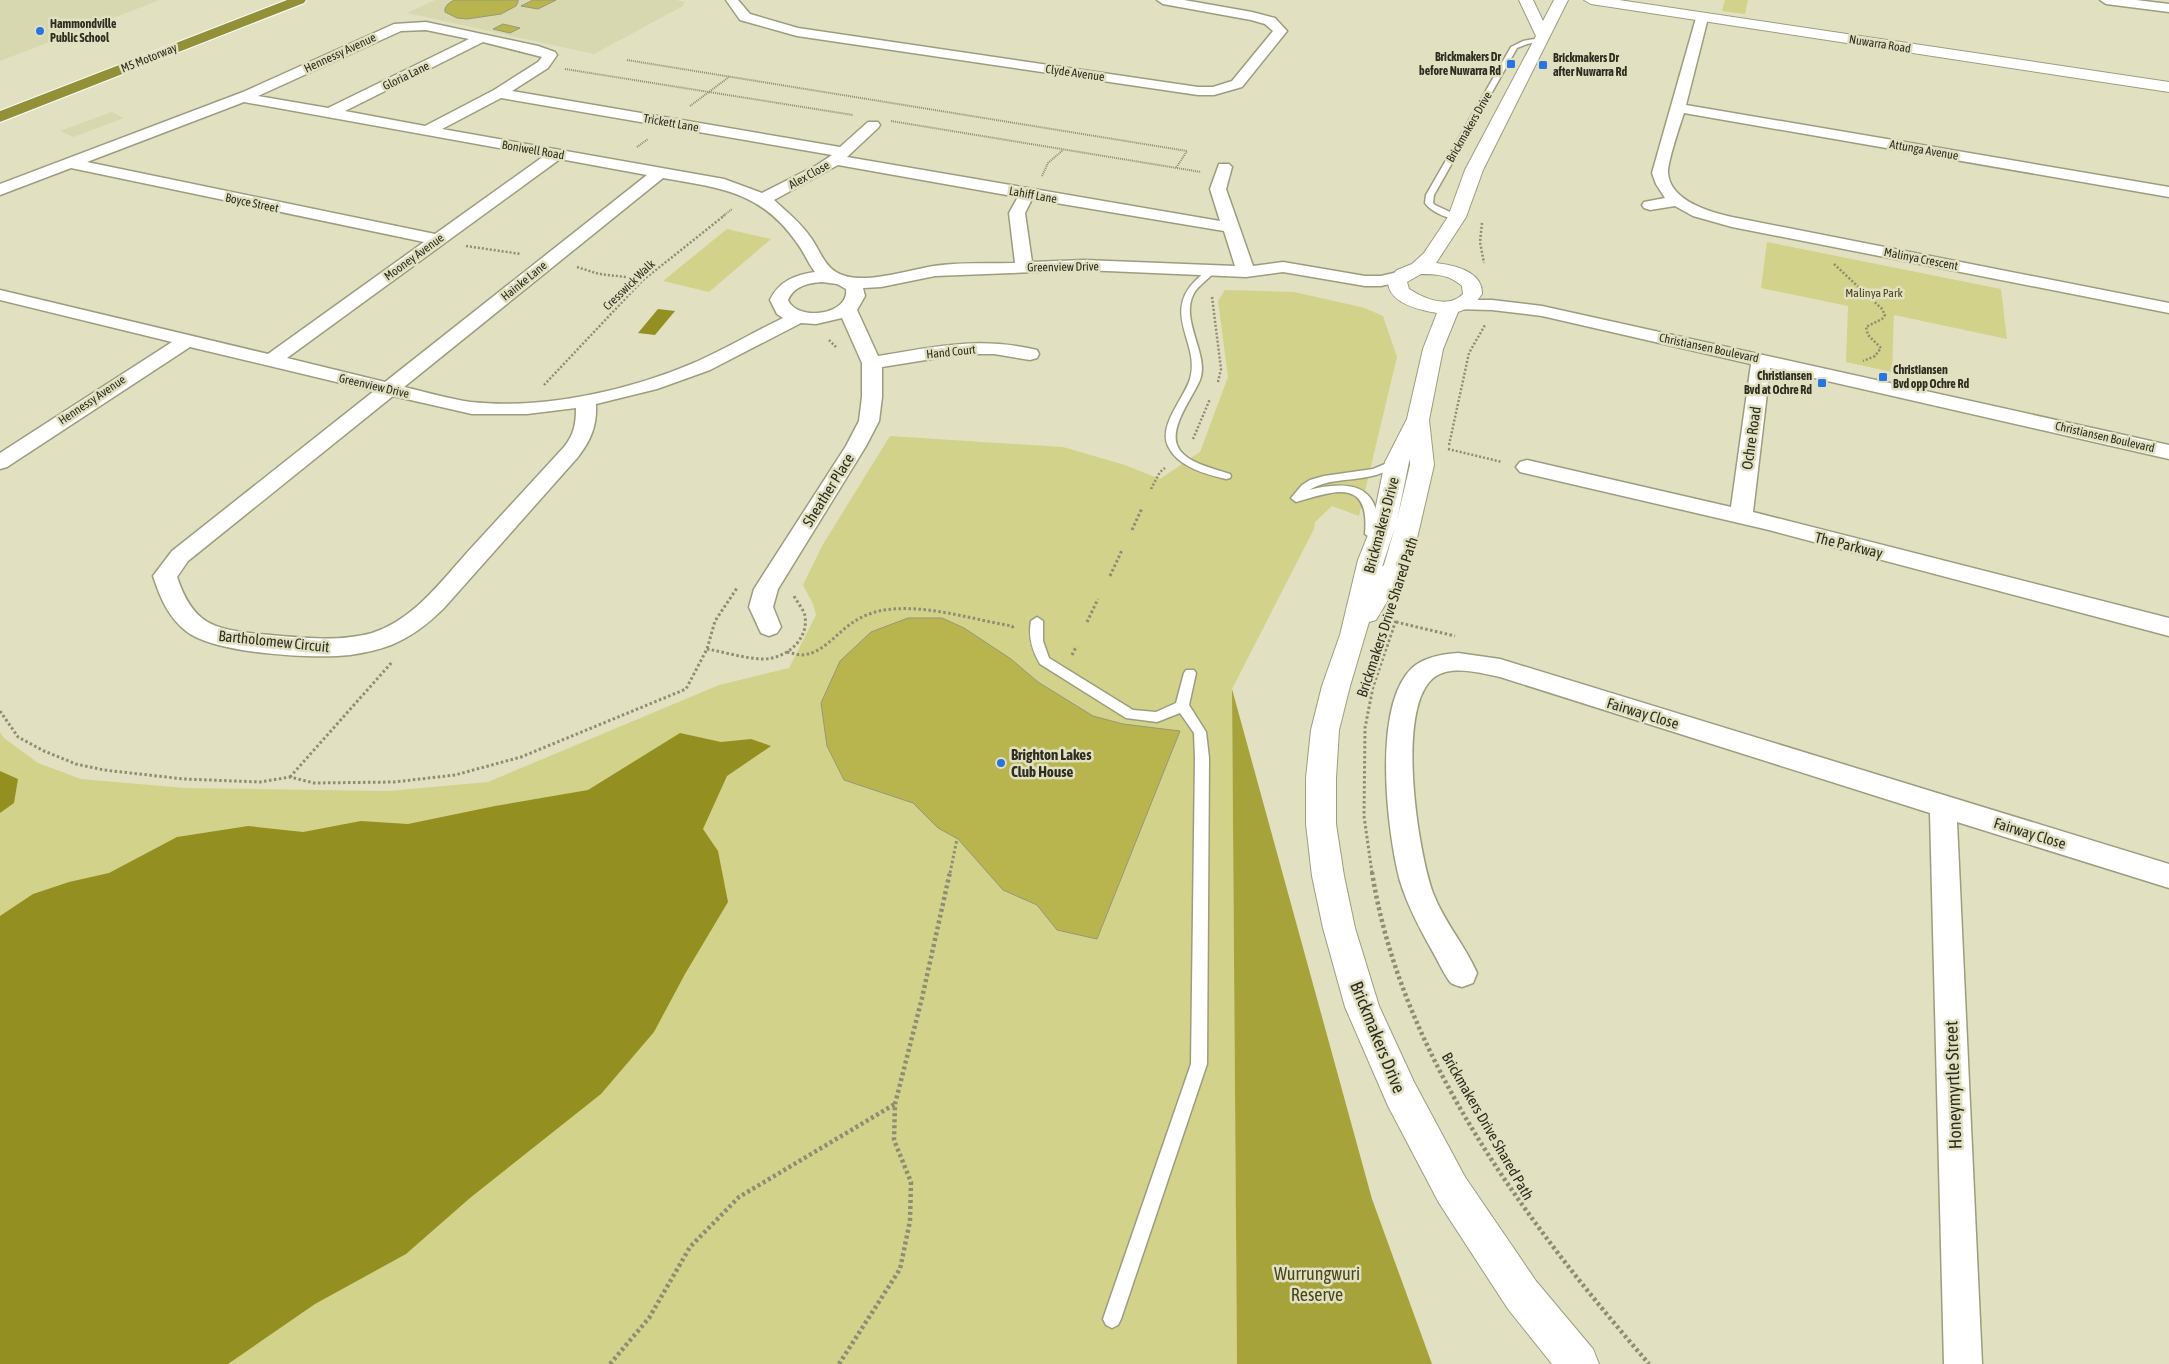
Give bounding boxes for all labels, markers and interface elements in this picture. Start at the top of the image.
place label: Hammondville Public School [50,17,117,45]
marker: Hammondville Public School [34,25,46,37]
street label: Hennessy Avenue [302,30,378,76]
street label: Nuwarra Road [1848,32,1912,56]
street label: M5 Motorway [119,40,179,76]
place label: Brickmakers Dr before Nuwarra Rd [1419,50,1501,78]
place label: Brickmakers Dr after Nuwarra Rd [1553,51,1627,79]
marker: Brickmakers Dr before Nuwarra Rd [1505,58,1517,70]
street label: Gloria Lane [380,59,432,93]
marker: Brickmakers Dr after Nuwarra Rd [1537,59,1549,71]
street label: Clyde Avenue [1045,62,1105,84]
street label: Brickmakers Drive [1443,89,1495,165]
street label: Trickett Lane [642,111,700,135]
street label: Attunga Avenue [1888,137,1960,163]
street label: Boniwell Road [501,138,565,162]
street label: Alex Close [786,158,832,192]
street label: Lahiff Lane [1008,184,1058,206]
street label: Boyce Street [224,191,280,216]
street label: Mooney Avenue [381,231,447,283]
street label: Malinya Crescent [1883,245,1960,273]
street label: Cresswick Walk [600,256,658,313]
street label: Hainke Lane [498,258,550,304]
street label: Greenview Drive [1027,259,1099,275]
park label: Malinya Park [1845,286,1903,300]
street label: Christiansen Boulevard [1658,331,1760,365]
street label: Hand Court [926,342,977,362]
place label: Christiansen Bvd opp Ochre Rd [1893,363,1969,391]
place label: Christiansen Bvd at Ochre Rd [1744,369,1812,397]
street label: Greenview Drive [337,371,411,401]
marker: Christiansen Bvd opp Ochre Rd [1877,371,1889,383]
street label: Hennessy Avenue [56,372,128,428]
marker: Christiansen Bvd at Ochre Rd [1816,377,1828,389]
street label: Ochre Road [1738,405,1764,471]
street label: Christiansen Boulevard [2054,419,2156,455]
street label: Sheather Place [799,450,857,530]
street label: Brickmakers Drive [1360,475,1402,575]
street label: The Parkway [1813,528,1885,562]
street label: Brickmakers Drive Shared Path [1353,535,1421,699]
street label: Bartholomew Circuit [218,627,330,655]
street label: Fairway Close [1605,694,1681,732]
place label: Brighton Lakes Club House [1011,746,1092,780]
marker: Brighton Lakes Club House [995,757,1007,769]
street label: Fairway Close [1992,814,2068,852]
street label: Brickmakers Drive [1346,978,1410,1096]
street label: Honeymyrtle Street [1940,1020,1966,1150]
street label: Brickmakers Drive Shared Path [1439,1049,1537,1203]
park label: Wurrungwuri Reserve [1274,1263,1360,1305]

